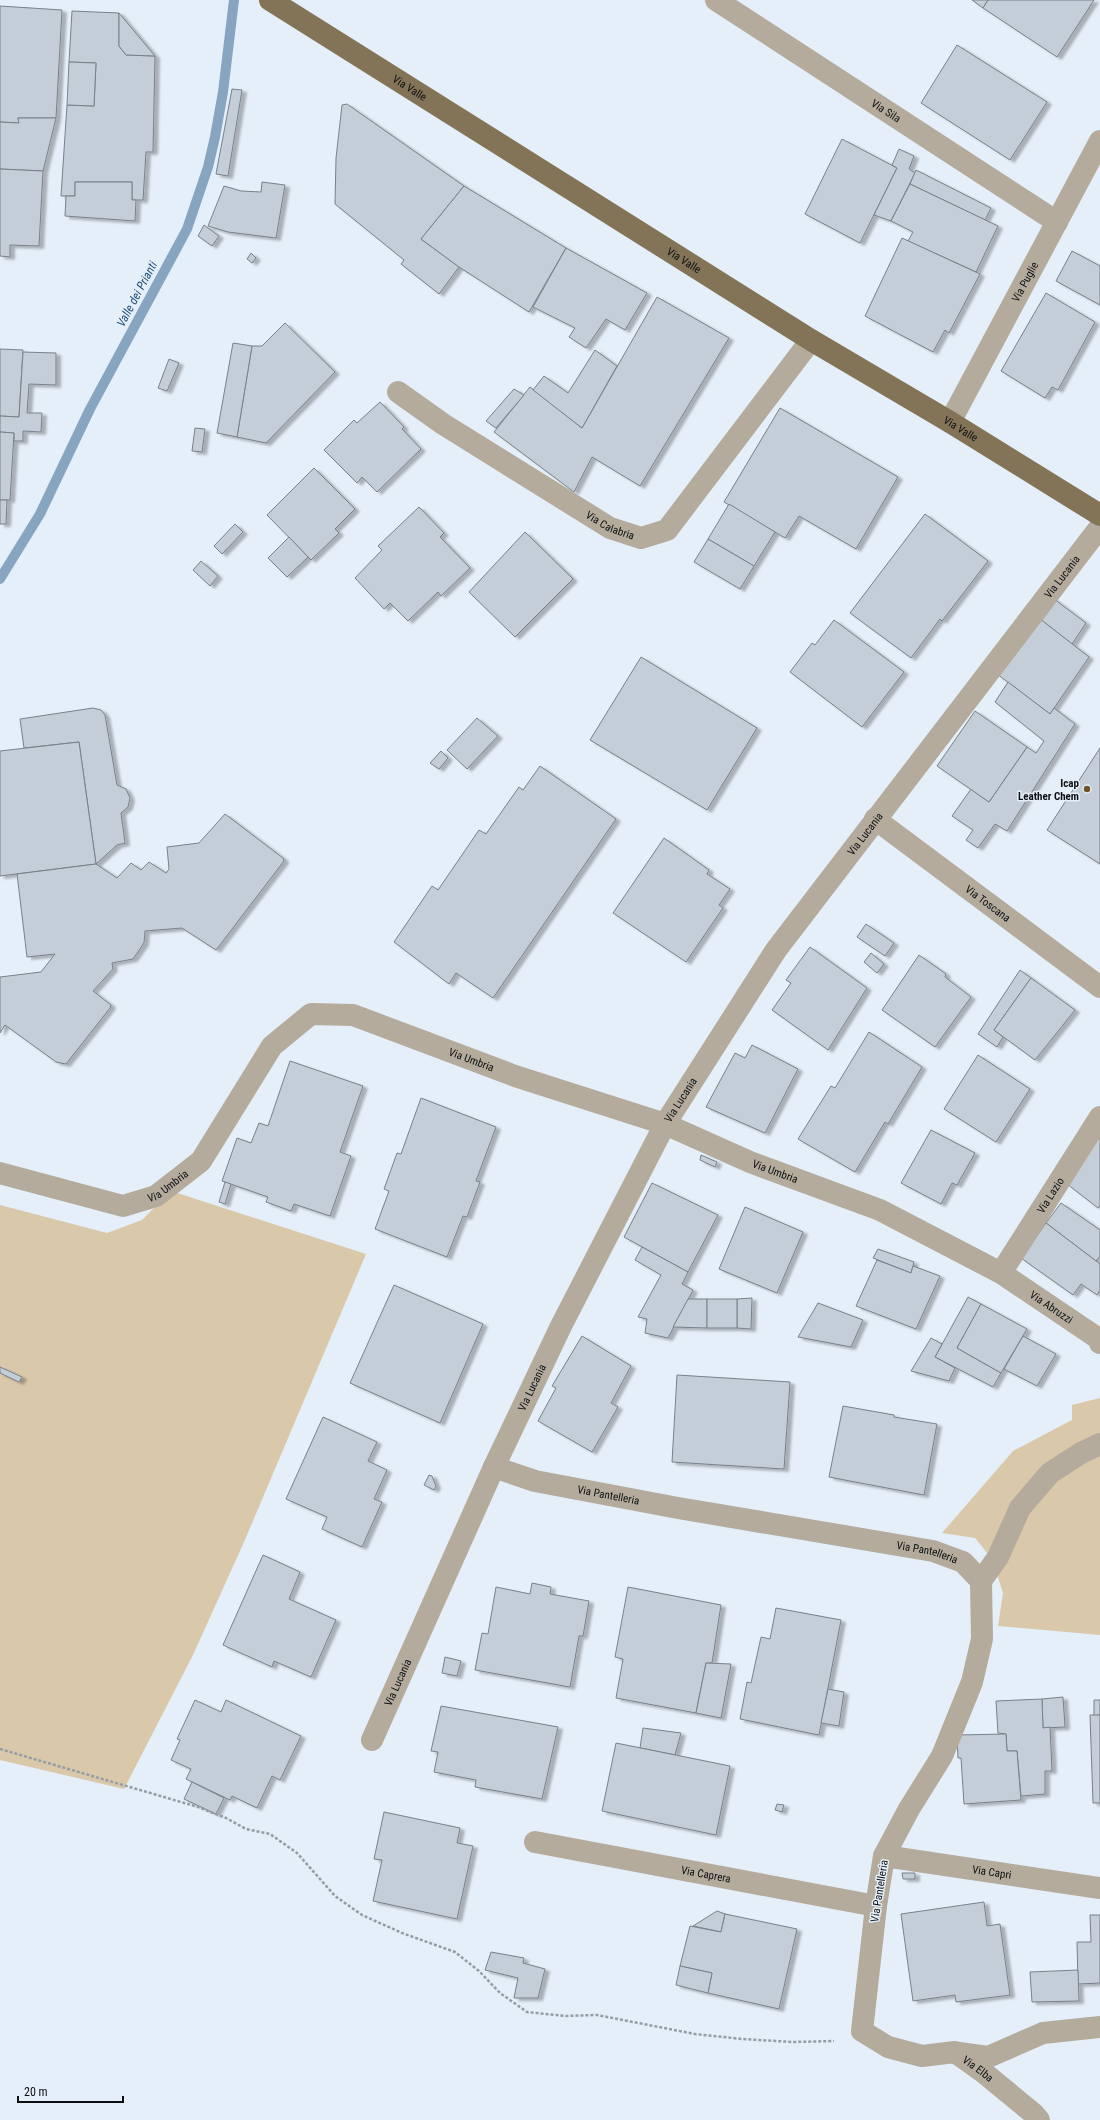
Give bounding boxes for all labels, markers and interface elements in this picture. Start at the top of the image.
street label: Via Valle [390,73,429,104]
street label: Via Sila [869,97,903,126]
street label: Via Valle [664,245,703,276]
water label: Valle dei Prianti [114,259,160,329]
street label: Via Puglie [1009,260,1041,304]
street label: Via Valle [941,414,980,445]
street label: Via Calabria [583,509,636,542]
street label: Via Lucania [1042,553,1083,601]
place label: Icap Leather Chem [1018,777,1080,803]
marker: Icap Leather Chem [1082,784,1092,794]
street label: Via Lucania [845,810,886,858]
street label: Via Toscana [963,883,1013,925]
street label: Via Umbria [447,1046,496,1075]
street label: Via Lucania [662,1075,700,1125]
street label: Via Umbria [750,1157,800,1186]
street label: Via Umbria [146,1167,191,1205]
street label: Via Lazio [1035,1175,1067,1216]
street label: Via Abruzzi [1027,1288,1075,1327]
street label: Via Lucania [516,1362,549,1413]
street label: Via Pantelleria [576,1483,640,1508]
street label: Via Pantelleria [895,1539,960,1567]
street label: Via Lucania [382,1657,414,1708]
street label: Via Pantelleria [868,1859,891,1923]
street label: Via Capri [971,1863,1012,1882]
street label: Via Caprera [680,1864,732,1886]
street label: Via Elba [960,2053,996,2085]
scale bar [18,2078,123,2104]
text: 20 m [24,2085,48,2099]

